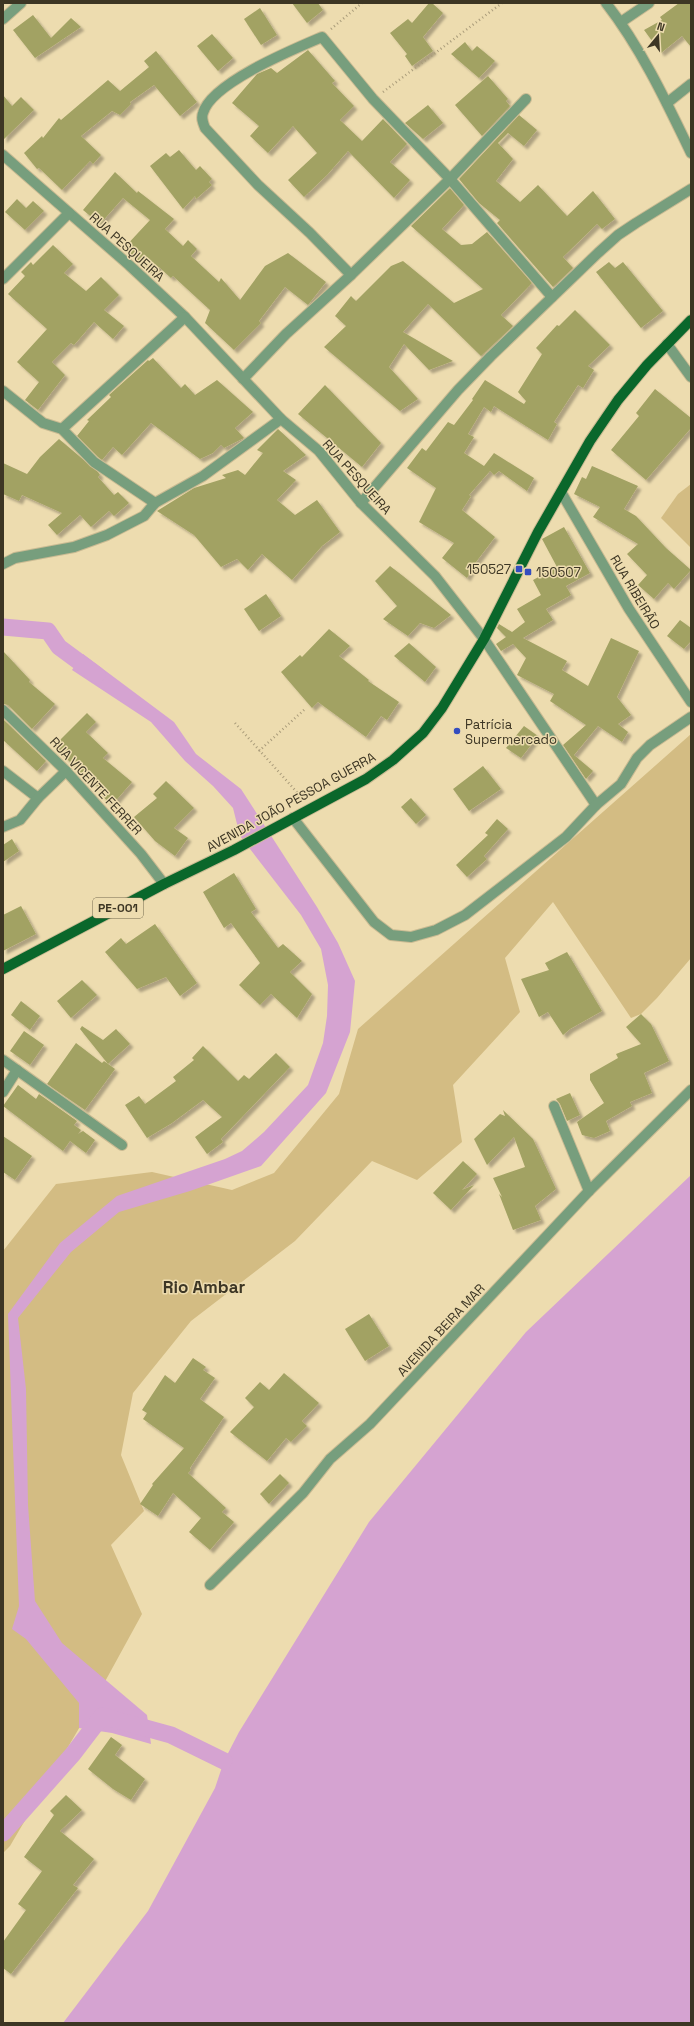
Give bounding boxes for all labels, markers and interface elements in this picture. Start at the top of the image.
north arrow [638,16,678,56]
text: N [655,19,667,34]
street label: RUA PESQUEIRA [86,209,168,285]
street label: RUA PESQUEIRA [319,436,395,518]
street label: RUA RIBEIRÃO [606,552,664,632]
place label: 150527 [467,561,511,578]
marker: 150527 [514,564,524,574]
place label: 150507 [536,564,581,581]
marker: 150507 [523,567,533,577]
place label: Patrícia Supermercado [465,716,557,748]
marker: Patrícia Supermercado [452,726,462,736]
street label: RUA VICENTE FERRER [46,733,146,839]
street label: AVENIDA JOÃO PESSOA GUERRA [203,748,379,856]
road number: PE-001 [93,898,143,918]
district label: Rio Ambar [163,1276,246,1298]
street label: AVENIDA BEIRA MAR [394,1280,488,1380]

